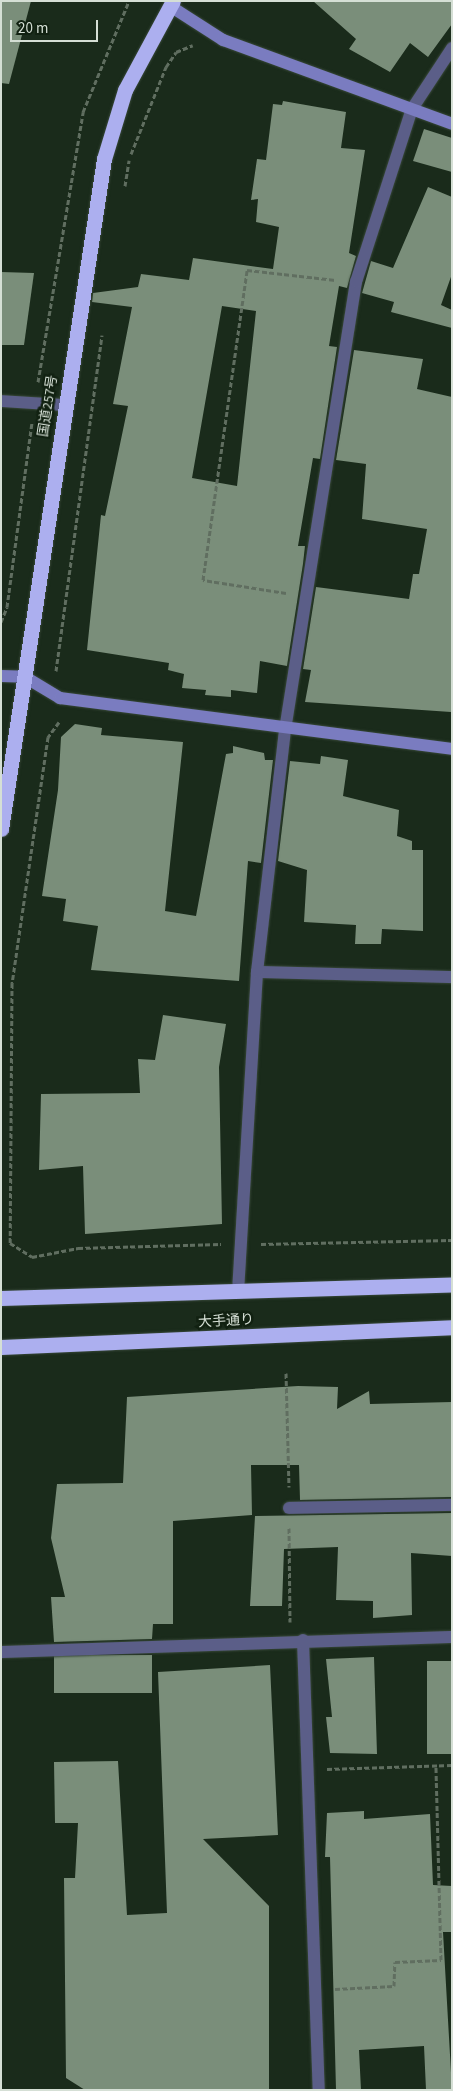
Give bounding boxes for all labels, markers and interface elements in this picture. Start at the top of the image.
scale bar [12,10,100,42]
text: 20 m [18,18,48,39]
street label: 国道257号 [35,374,61,438]
street label: 大手通り [198,1311,254,1331]

